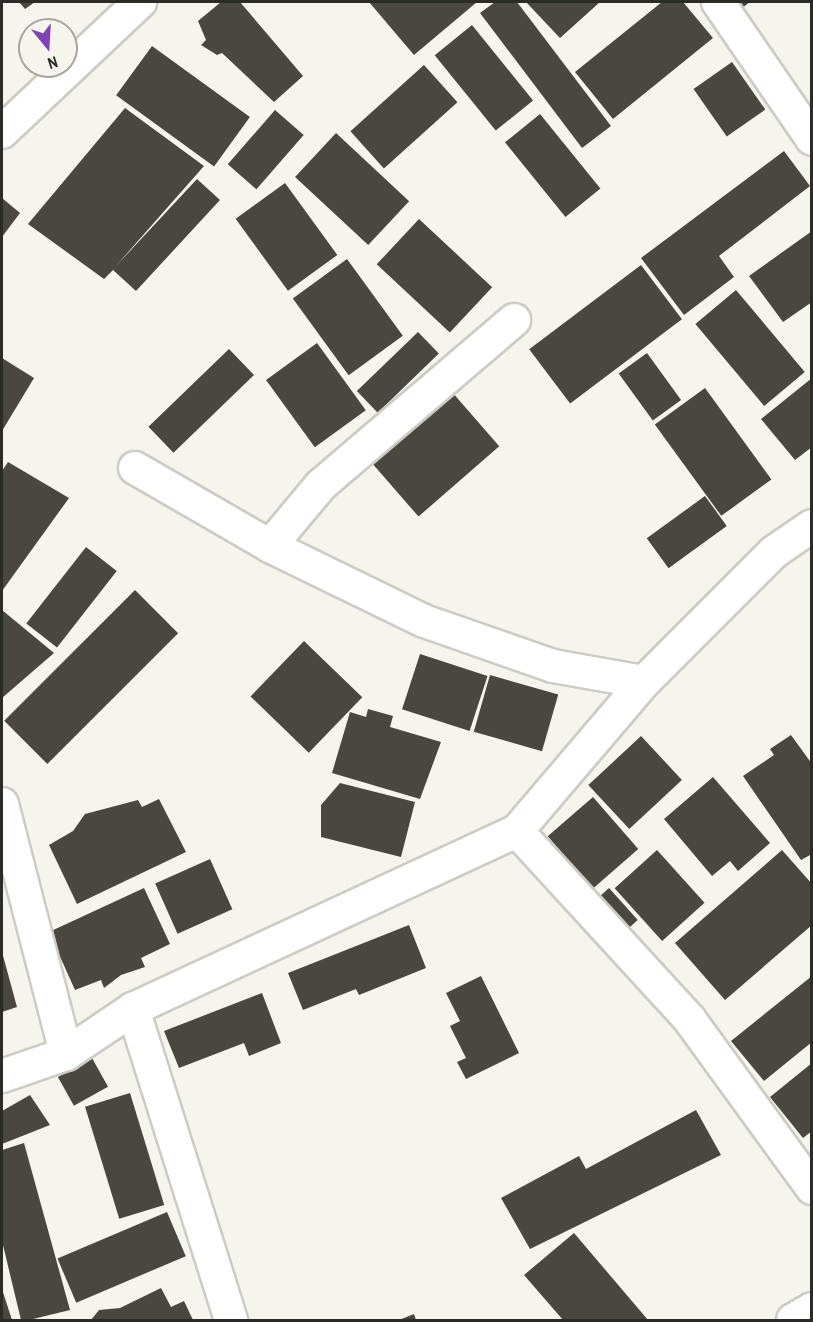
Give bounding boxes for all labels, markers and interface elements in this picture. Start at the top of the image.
north arrow [18,18,78,78]
text: N [45,51,61,75]

